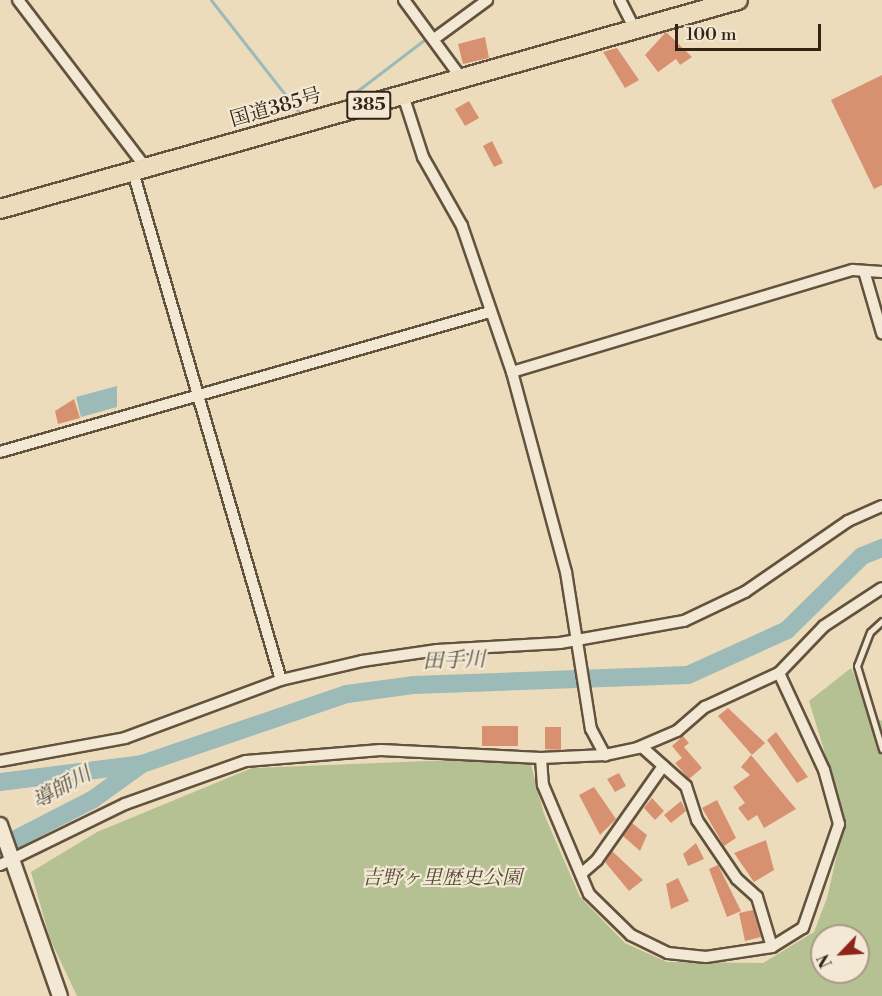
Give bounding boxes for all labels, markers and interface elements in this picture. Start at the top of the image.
scale bar [678,12,824,50]
text: 100 m [686,23,737,46]
street label: 国道385号 [227,83,325,133]
road number: 385 [345,90,393,120]
water label: 田手川 [422,647,486,675]
water label: 導師川 [28,762,96,814]
park label: 吉野ヶ里歴史公園 [362,866,522,890]
north arrow [810,924,870,984]
text: N [814,951,837,971]

